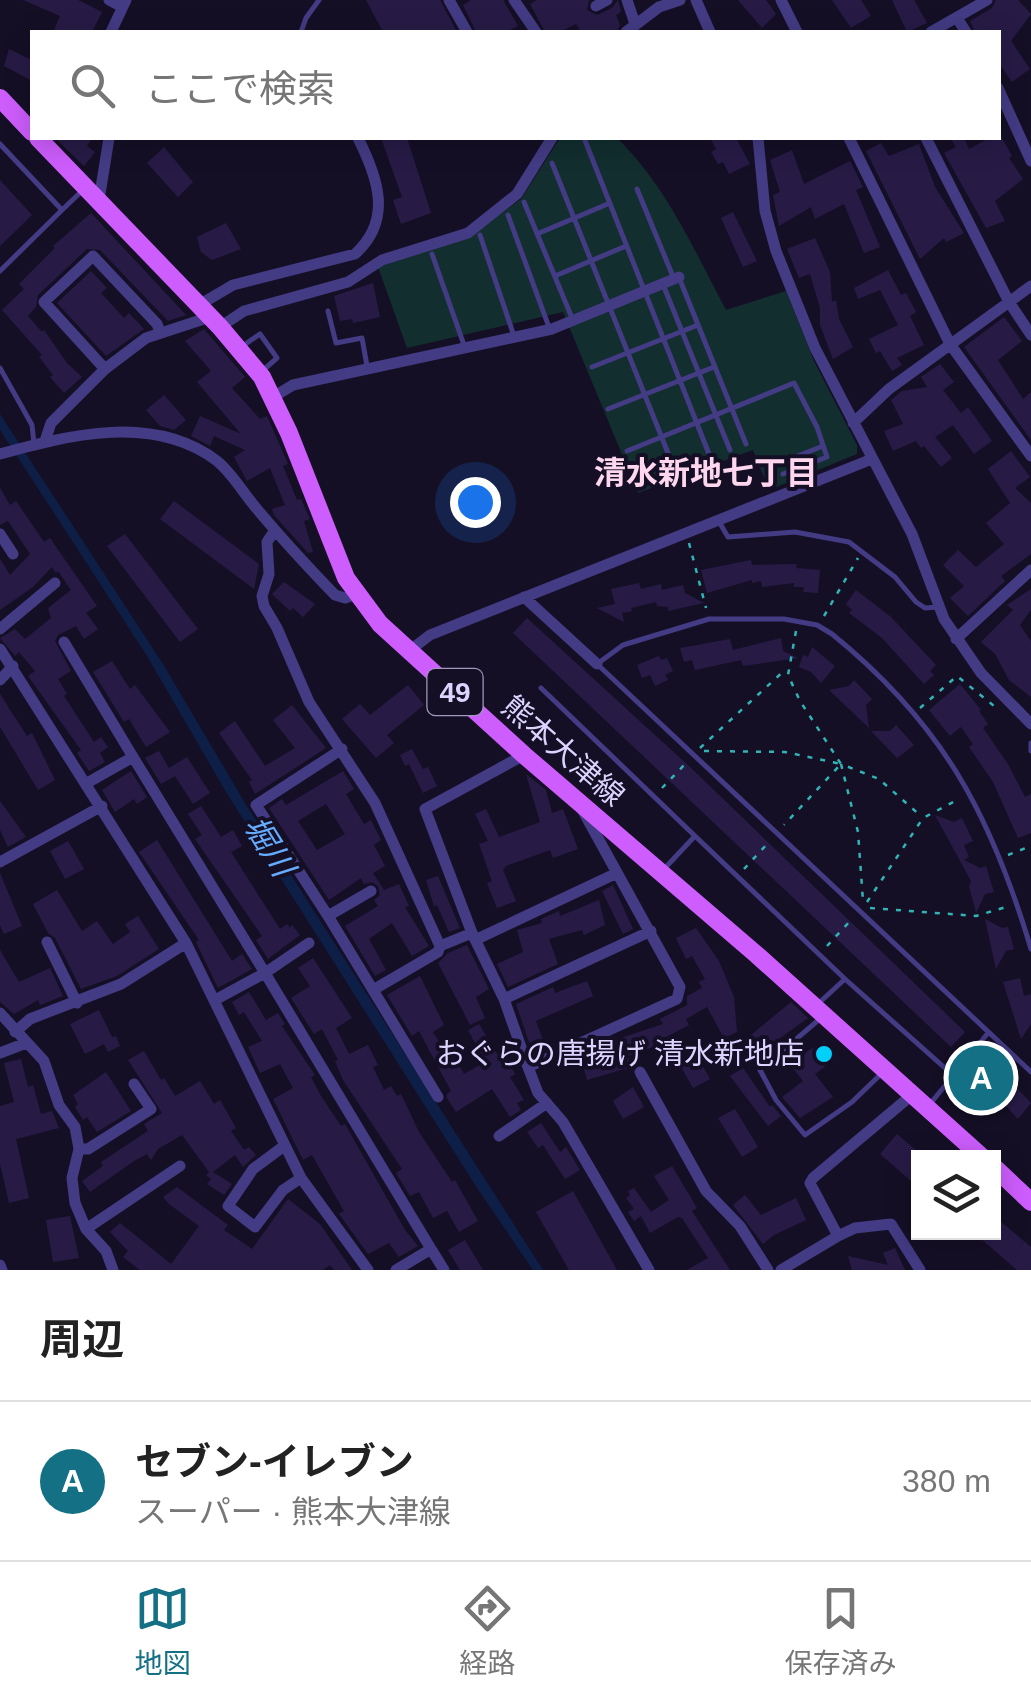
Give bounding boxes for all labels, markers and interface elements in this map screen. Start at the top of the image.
search box [30,30,1001,140]
icon: search [65,58,120,113]
text: ここで検索 [145,68,335,110]
district label: 清水新地七丁目 [594,455,818,491]
your location [450,477,501,528]
road number: 49 [428,669,482,715]
street label: 熊本大津線 [496,689,631,812]
water label: 堀川 [237,809,303,885]
place label: おぐらの唐揚げ 清水新地店 [436,1037,804,1070]
pin: A [948,1040,1014,1116]
marker: おぐらの唐揚げ 清水新地店 [813,1043,835,1065]
map controls [911,1150,1001,1240]
button: layers [911,1150,1001,1240]
text: 周辺 [40,1316,124,1363]
text: セブン-イレブン [135,1441,414,1483]
text: A [61,1463,84,1499]
text: 380 m [902,1463,991,1499]
text: スーパー · 熊本大津線 [135,1494,451,1530]
tab: 地図 [134,1581,191,1681]
tab: 経路 [459,1581,516,1681]
tab: 保存済み [784,1581,897,1681]

